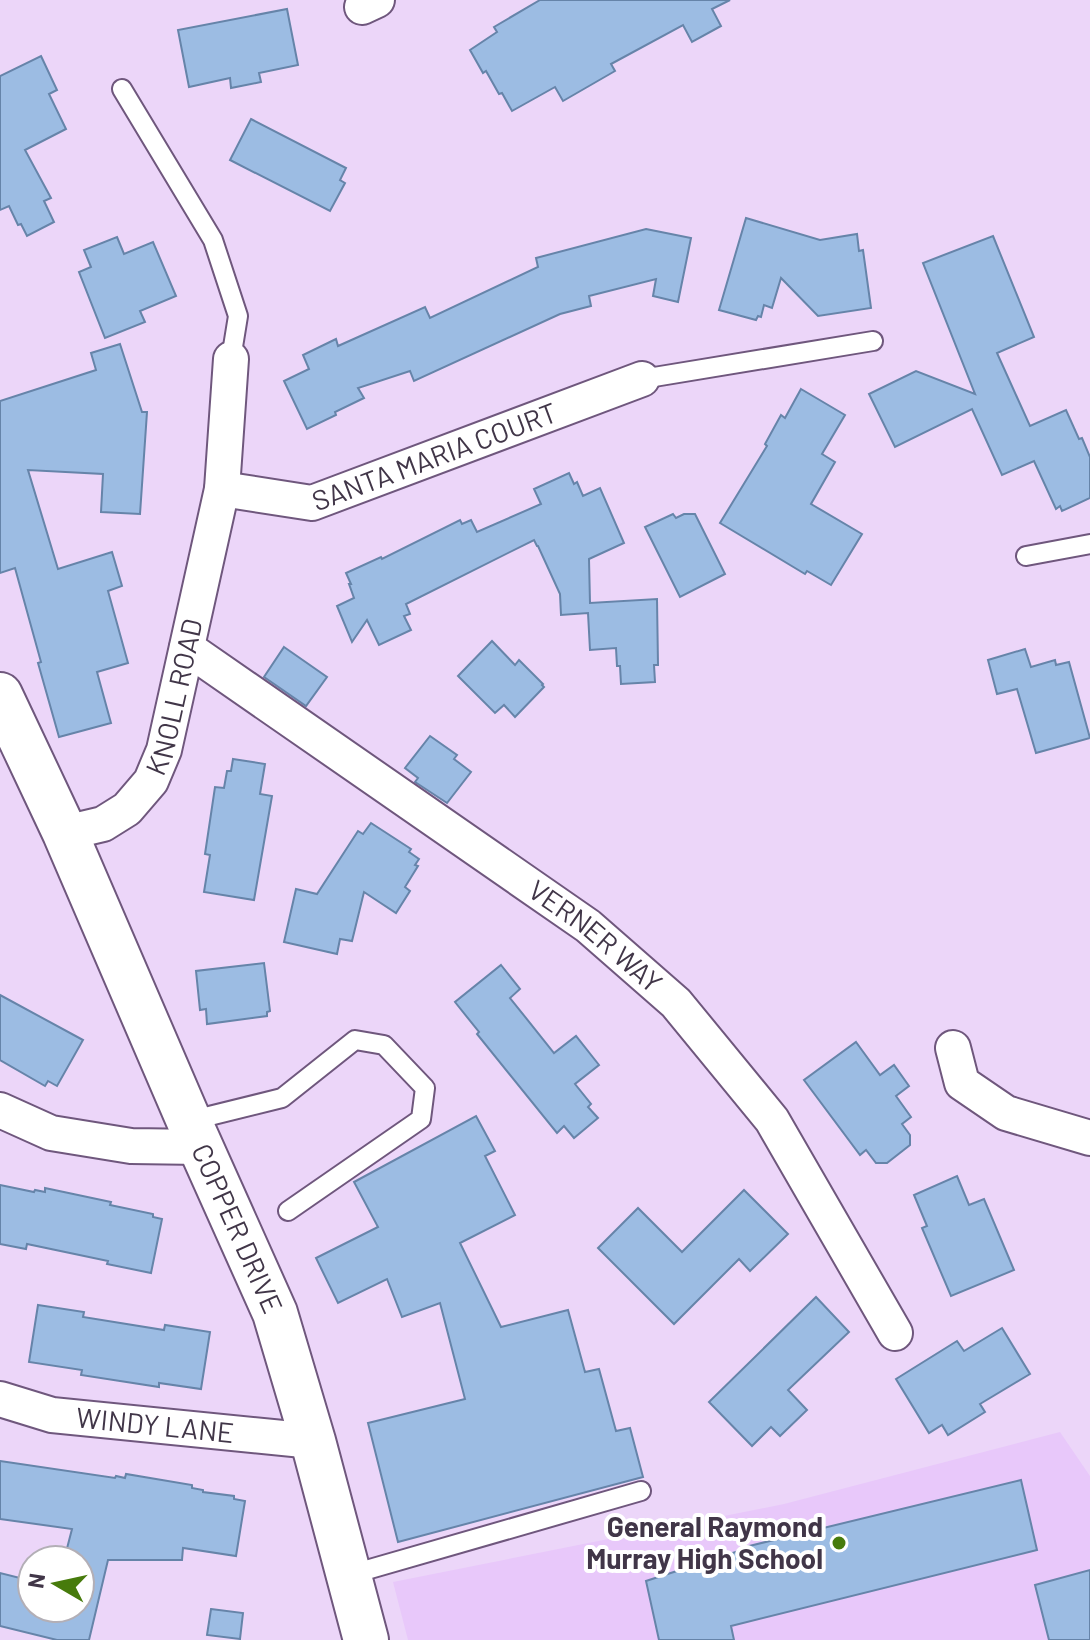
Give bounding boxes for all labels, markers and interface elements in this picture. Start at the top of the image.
street label: SANTA MARIA COURT [307,395,561,517]
street label: KNOLL ROAD [137,615,209,780]
street label: VERNER WAY [523,872,670,999]
street label: COPPER DRIVE [185,1138,291,1318]
street label: WINDY LANE [75,1400,236,1449]
place label: General Raymond Murray High School [586,1509,823,1575]
marker: General Raymond Murray High School [830,1534,848,1552]
north arrow [16,1544,96,1624]
text: N [21,1571,49,1590]

